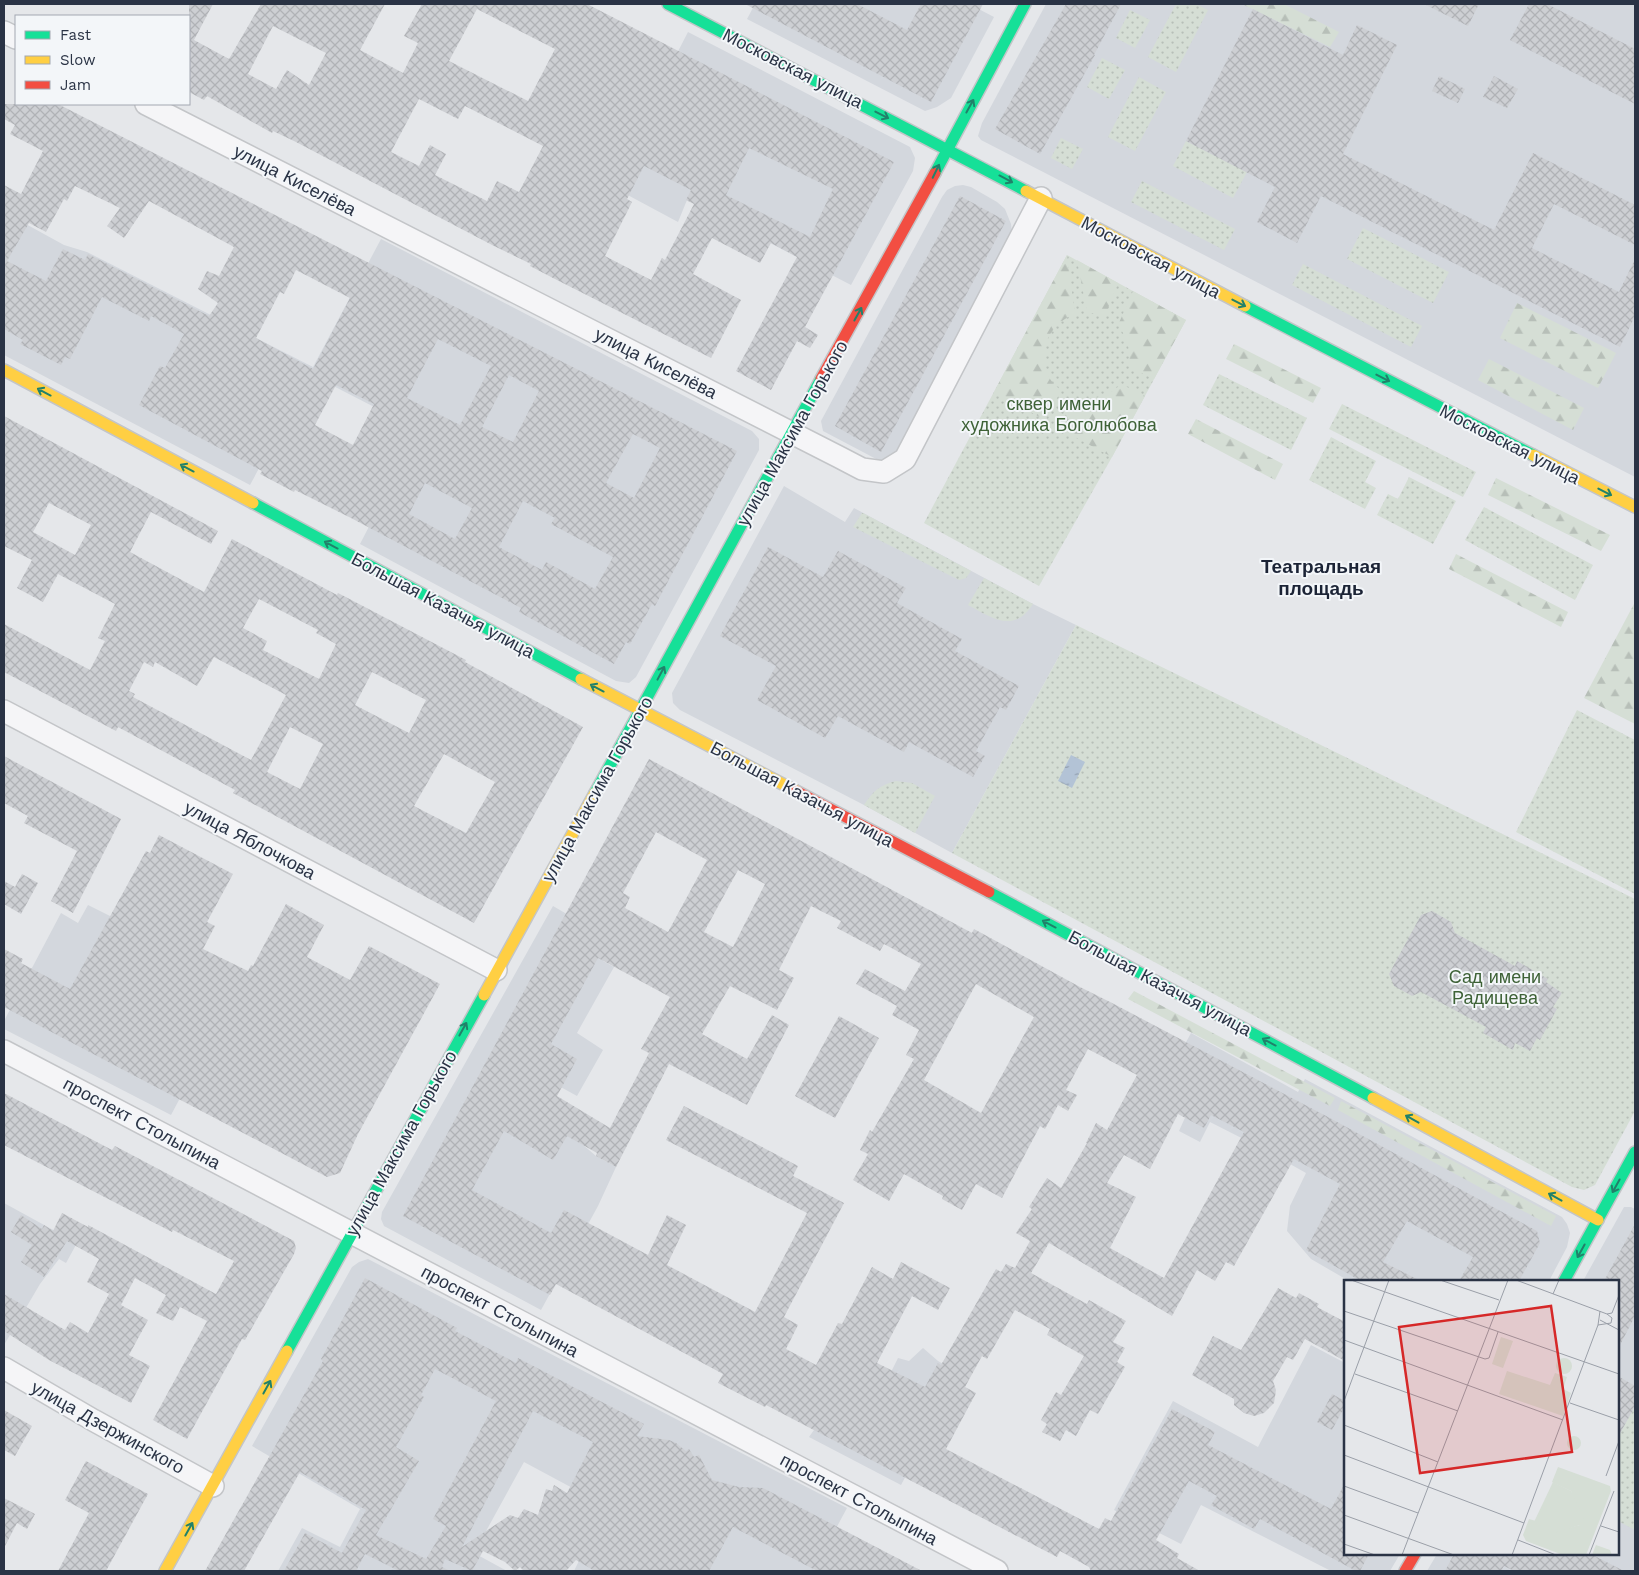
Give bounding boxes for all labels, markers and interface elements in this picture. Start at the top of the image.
legend [15,15,190,105]
street label: Московская улица [719,24,867,113]
text: Fast [60,26,92,44]
text: Slow [60,51,96,69]
text: Jam [60,76,91,94]
one-way arrow [965,99,975,114]
one-way arrow [875,110,890,120]
street label: улица Киселёва [230,140,361,220]
one-way arrow [931,164,941,179]
one-way arrow [998,175,1013,184]
street label: Московская улица [1078,212,1225,303]
one-way arrow [1231,298,1246,308]
one-way arrow [853,307,863,321]
street label: улица Киселёва [591,323,722,403]
street label: улица Максима Горького [732,337,852,529]
one-way arrow [1375,374,1390,383]
one-way arrow [37,387,52,396]
park label: сквер имени художника Боголюбова [961,393,1158,435]
street label: Московская улица [1436,400,1584,489]
one-way arrow [181,463,195,473]
one-way arrow [1598,487,1613,497]
one-way arrow [323,540,338,550]
street label: Большая Казачья улица [348,548,539,663]
district label: Театральная площадь [1261,555,1381,600]
one-way arrow [657,666,666,681]
one-way arrow [590,683,605,693]
street label: улица Максима Горького [537,693,657,885]
street label: Большая Казачья улица [707,737,898,852]
street label: улица Яблочкова [181,797,320,884]
one-way arrow [1042,919,1057,928]
street label: Большая Казачья улица [1065,926,1256,1041]
park label: Сад имени Радищева [1449,966,1541,1008]
one-way arrow [459,1023,469,1037]
one-way arrow [1262,1037,1277,1047]
street label: улица Максима Горького [341,1047,461,1239]
street label: проспект Столыпина [60,1073,225,1174]
one-way arrow [1405,1114,1420,1123]
one-way arrow [1611,1178,1621,1193]
one-way arrow [1547,1192,1562,1202]
one-way arrow [1576,1243,1586,1258]
street label: проспект Столыпина [418,1261,583,1362]
inset map [1344,1280,1619,1555]
street label: улица Дзержинского [28,1376,188,1478]
one-way arrow [263,1380,273,1394]
street label: проспект Столыпина [777,1449,942,1550]
one-way arrow [184,1522,194,1536]

